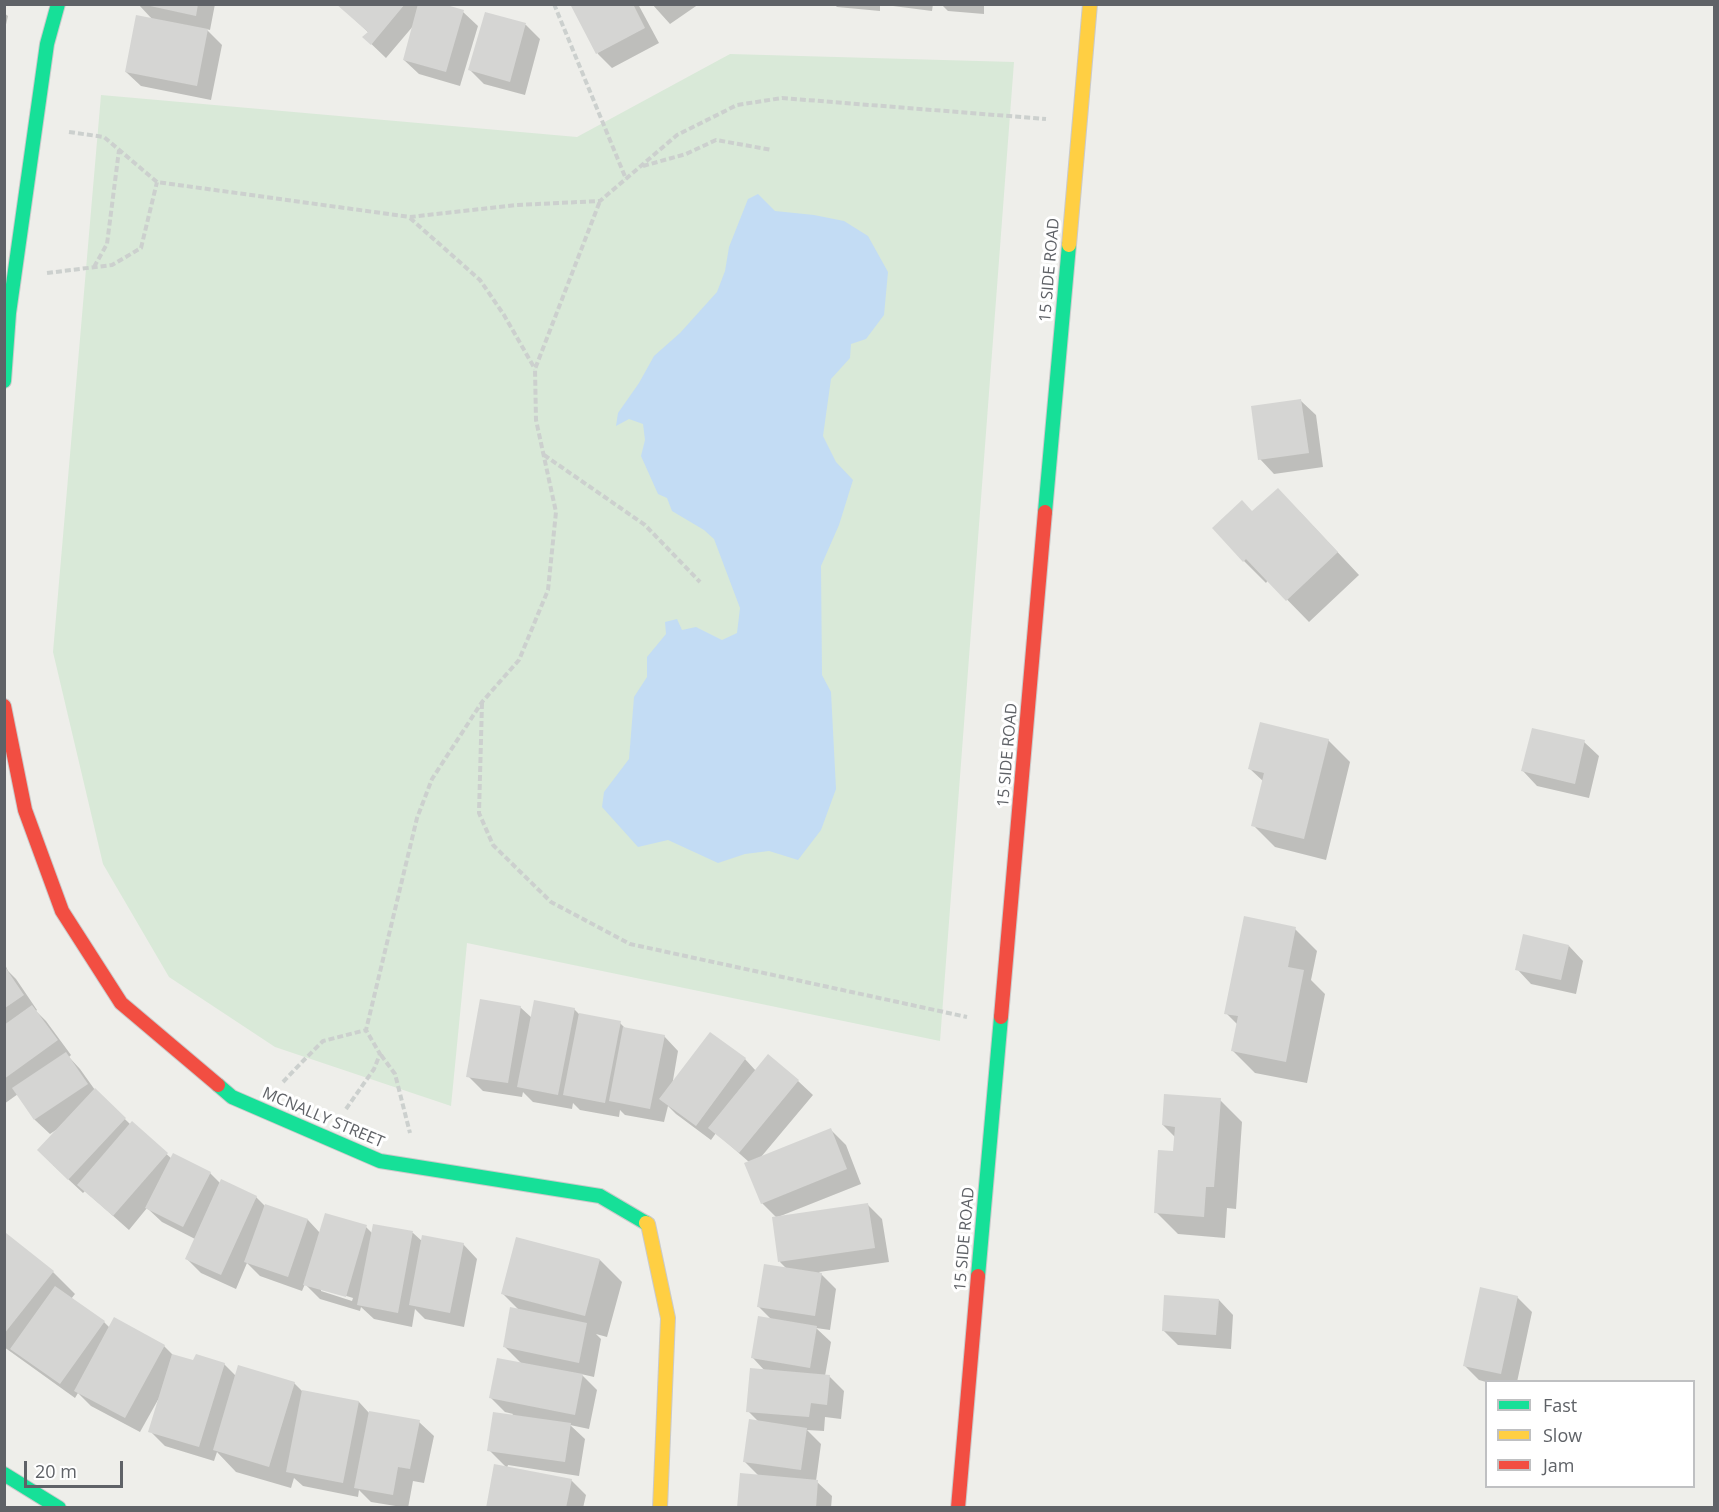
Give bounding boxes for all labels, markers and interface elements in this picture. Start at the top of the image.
street label: 15 SIDE ROAD [1036,217,1064,323]
street label: 15 SIDE ROAD [994,702,1022,808]
street label: MCNALLY STREET [259,1084,387,1152]
street label: 15 SIDE ROAD [951,1186,979,1292]
legend [1485,1380,1695,1488]
text: Fast [1543,1393,1577,1417]
text: Slow [1543,1423,1582,1447]
scale bar [27,1449,126,1487]
text: Jam [1543,1453,1575,1477]
text: 20 m [35,1459,77,1483]

